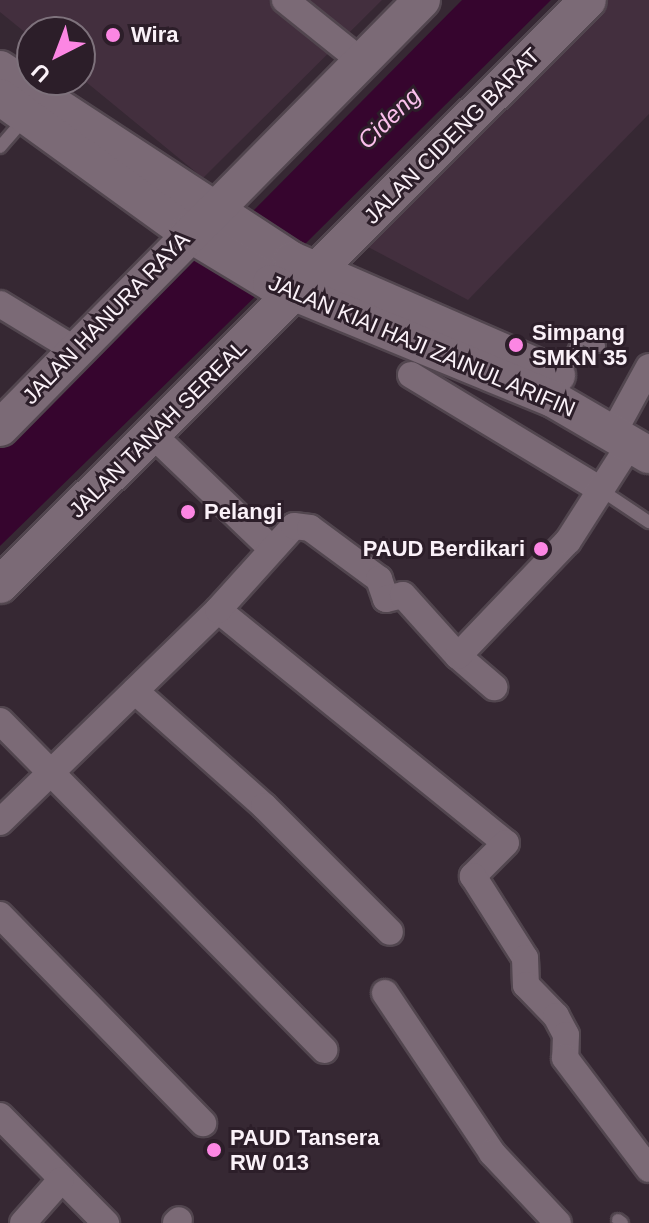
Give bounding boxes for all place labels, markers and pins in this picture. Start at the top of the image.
place label: Wira [131,22,178,48]
marker: Wira [102,24,124,46]
place label: Simpang SMKN 35 [532,319,627,370]
marker: Simpang SMKN 35 [507,336,525,354]
place label: Pelangi [204,499,282,525]
marker: Pelangi [179,503,197,521]
place label: PAUD Berdikari [363,536,525,562]
marker: PAUD Berdikari [532,540,550,558]
place label: PAUD Tansera RW 013 [230,1124,380,1176]
marker: PAUD Tansera RW 013 [205,1141,223,1159]

